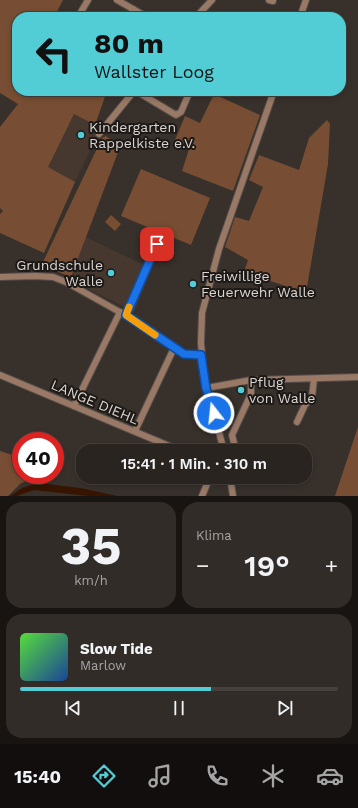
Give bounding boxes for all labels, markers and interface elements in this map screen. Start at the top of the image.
text: 80 m [94,27,164,60]
icon: left [28,28,80,80]
text: Wallster Loog [94,61,214,82]
place label: Kindergarten Rappelkiste e.V. [89,119,195,151]
marker: Kindergarten Rappelkiste e.V. [76,130,86,140]
pin [140,227,174,261]
icon: arrive [146,233,168,255]
place label: Grundschule Walle [16,257,103,289]
marker: Grundschule Walle [106,268,116,278]
place label: Freiwillige Feuerwehr Walle [201,268,315,300]
marker: Freiwillige Feuerwehr Walle [188,279,198,289]
place label: Pflug von Walle [249,374,315,406]
street label: LANGE DIEHL [49,376,141,428]
marker: Pflug von Walle [236,385,246,395]
position arrow [193,392,235,434]
speed limit sign: 40 [12,432,64,484]
text: 15:41 · 1 Min. · 310 m [121,455,267,473]
text: 35 [60,516,122,577]
text: Klima [196,528,232,543]
text: 19° [244,548,290,583]
text: − [196,553,209,578]
text: + [325,553,338,578]
text: km/h [74,573,108,588]
text: Slow Tide [80,640,153,658]
text: Marlow [80,658,126,673]
icon: previous [62,697,84,719]
icon: pause [168,697,190,719]
icon: next [274,697,296,719]
icon: directions [90,762,118,790]
icon: music [146,762,174,790]
icon: phone [203,762,231,790]
icon: climate [259,762,287,790]
icon: car [316,762,344,790]
text: 15:40 [14,766,61,787]

